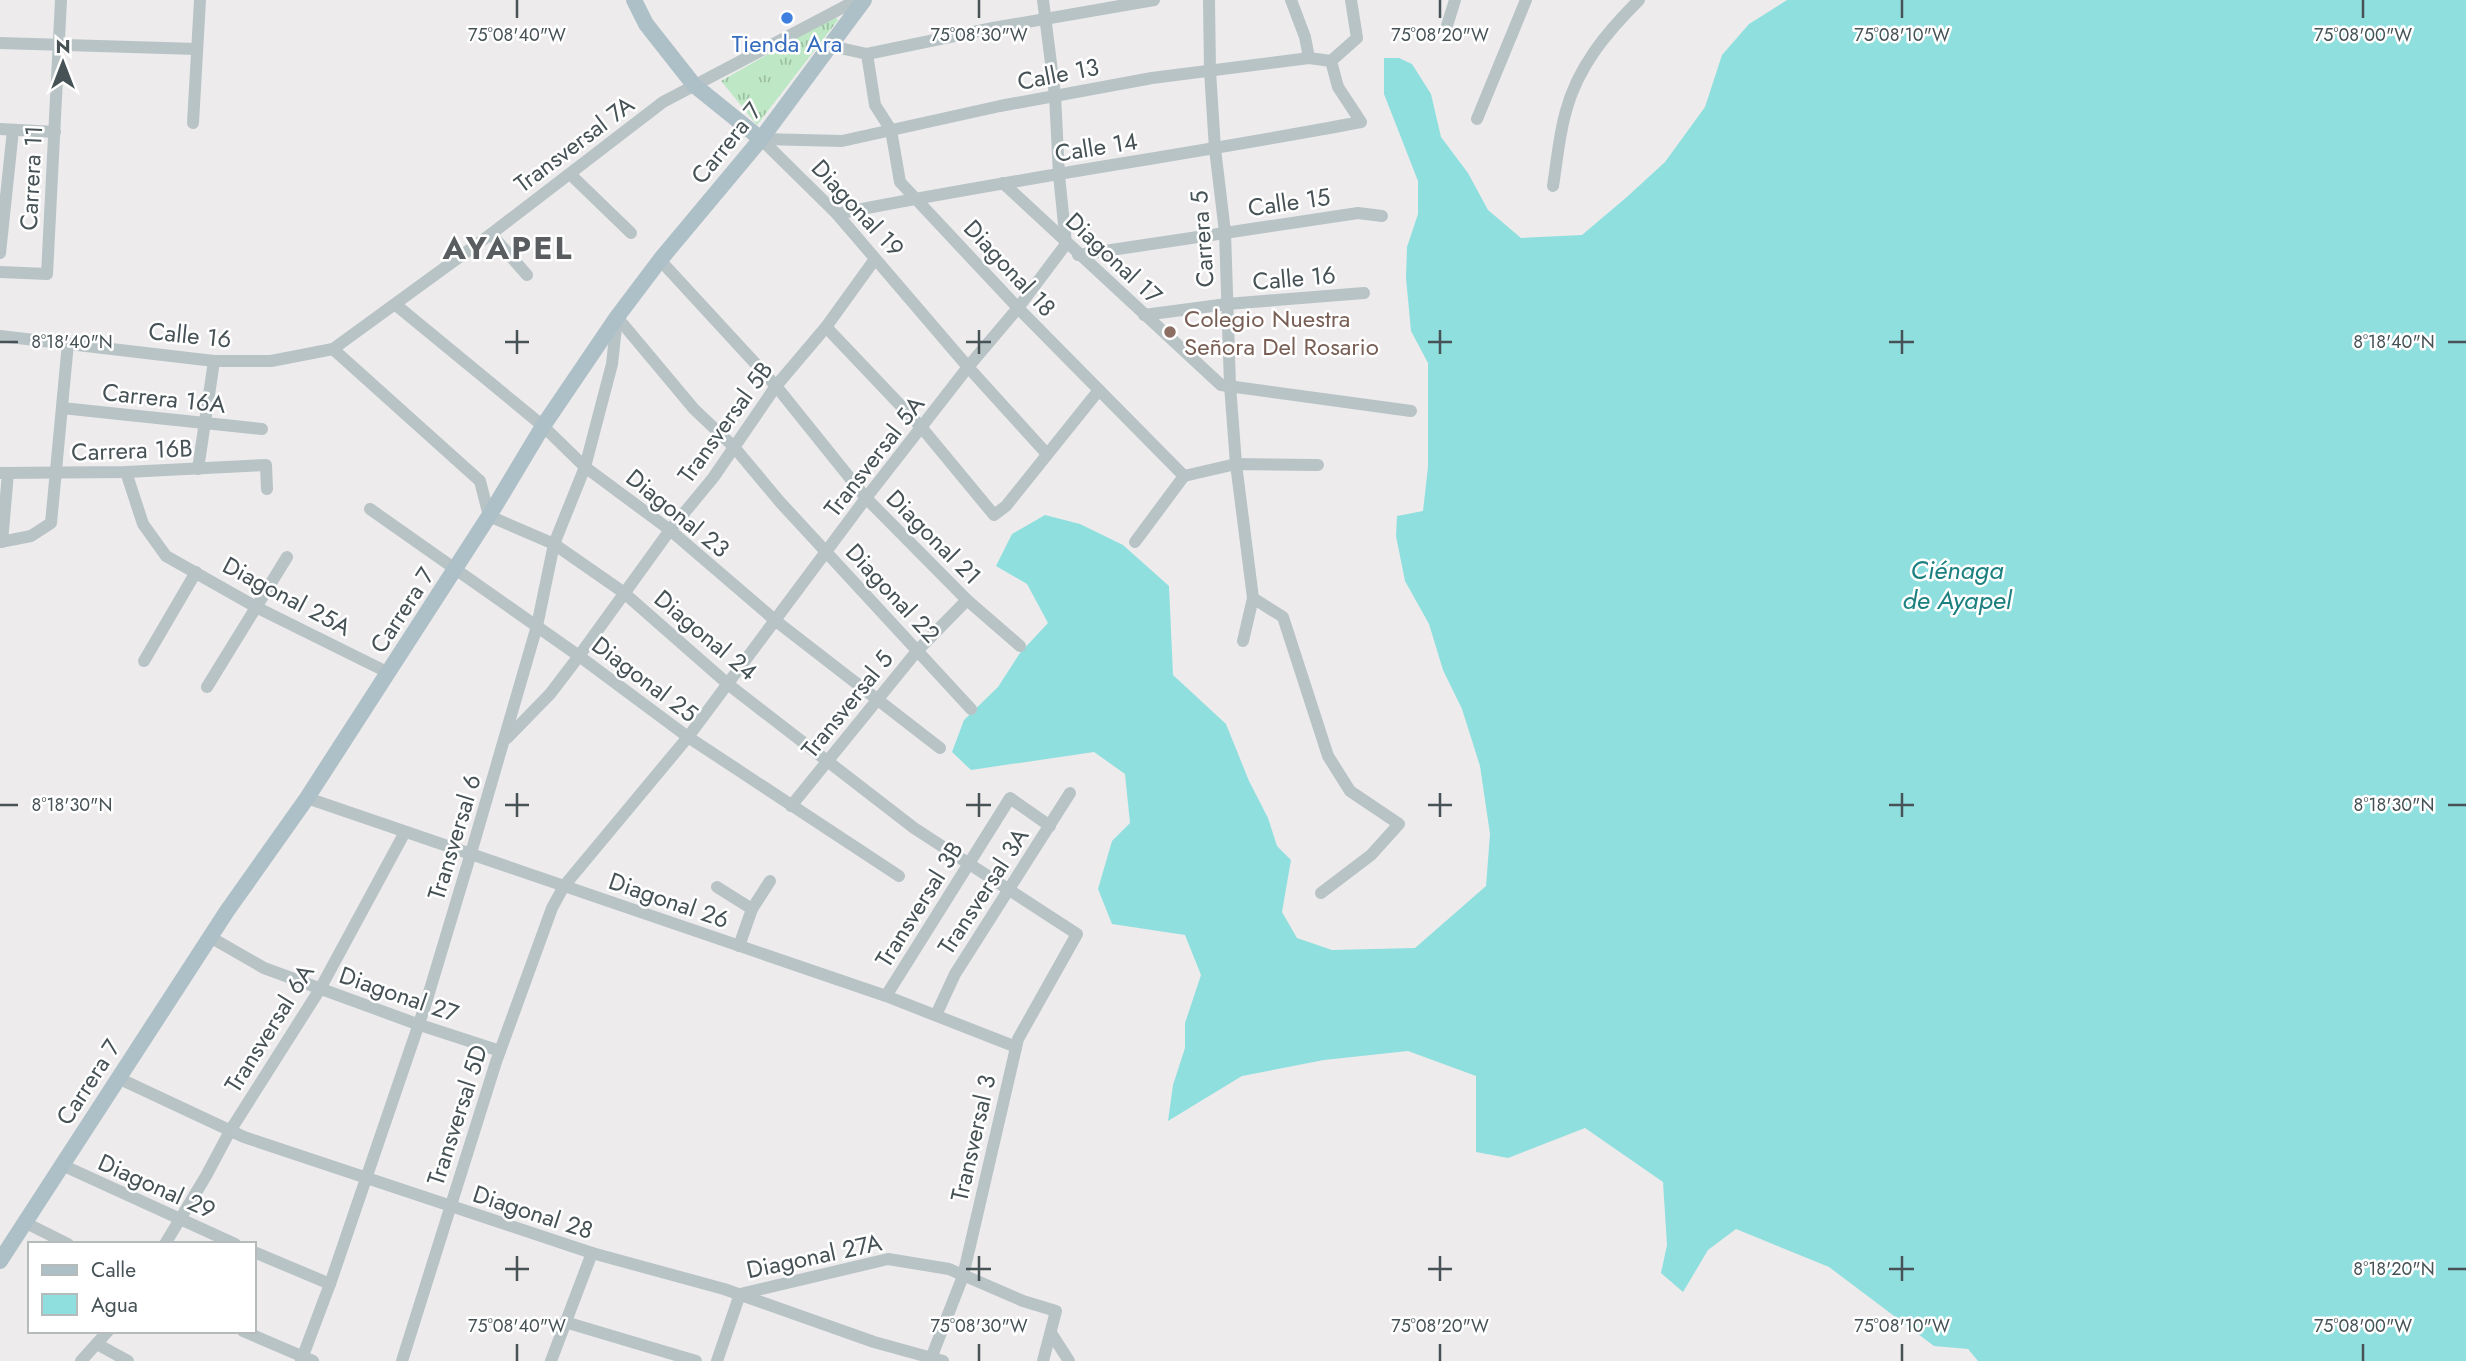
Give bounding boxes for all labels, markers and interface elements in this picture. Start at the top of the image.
marker: Tienda Ara [779,10,795,26]
text: 75°08'40"W [468,22,566,48]
text: 75°08'30"W [930,22,1028,48]
text: 75°08'20"W [1391,22,1489,48]
text: 75°08'10"W [1854,22,1950,48]
text: 75°08'00"W [2314,22,2412,48]
place label: Tienda Ara [732,26,842,61]
north arrow [28,28,98,98]
text: N [55,33,71,60]
street label: Calle 13 [1014,49,1102,99]
street label: Transversal 7A [507,87,641,201]
street label: Carrera 7 [682,94,770,191]
street label: Calle 14 [1052,123,1140,171]
street label: Carrera 11 [11,125,51,231]
street label: Diagonal 19 [803,151,913,265]
street label: Calle 15 [1246,179,1332,225]
street label: Carrera 5 [1181,189,1223,289]
street label: Diagonal 17 [1058,204,1171,312]
street label: Diagonal 18 [956,212,1064,324]
district label: AYAPEL [442,225,573,271]
street label: Calle 16 [1251,257,1337,299]
place label: Colegio Nuestra Señora Del Rosario [1184,301,1379,364]
street label: Calle 16 [147,313,233,357]
marker: Colegio Nuestra Señora Del Rosario [1162,324,1178,340]
text: 8°18'40"N [31,329,113,355]
text: 8°18'40"N [2353,329,2435,355]
street label: Transversal 5B [669,354,781,490]
street label: Carrera 16A [101,374,228,422]
street label: Transversal 5A [815,388,933,524]
street label: Carrera 16B [71,430,193,470]
street label: Diagonal 23 [619,460,737,566]
street label: Diagonal 21 [878,481,990,593]
street label: Diagonal 22 [838,535,948,651]
street label: Diagonal 25A [217,547,358,645]
water label: Ciénaga de Ayapel [1902,551,2013,619]
street label: Carrera 7 [361,560,443,660]
street label: Diagonal 24 [647,581,765,689]
street label: Diagonal 25 [585,627,705,731]
street label: Transversal 5 [793,643,901,765]
street label: Transversal 6 [418,770,490,904]
text: 8°18'30"N [32,792,112,818]
text: 8°18'30"N [2354,792,2434,818]
street label: Transversal 3A [929,821,1037,961]
street label: Transversal 3B [866,834,972,974]
street label: Diagonal 26 [604,863,734,937]
street label: Transversal 6A [216,957,322,1099]
street label: Diagonal 27 [335,957,464,1031]
street label: Carrera 7 [47,1032,129,1132]
street label: Transversal 5D [418,1040,496,1190]
street label: Transversal 3 [941,1071,1005,1205]
street label: Diagonal 29 [93,1145,221,1227]
street label: Diagonal 28 [468,1176,598,1248]
street label: Diagonal 27A [743,1225,885,1287]
legend [28,1242,256,1333]
text: Calle [91,1255,136,1285]
text: 8°18'20"N [2353,1256,2435,1282]
text: Agua [91,1290,138,1320]
text: 75°08'40"W [468,1313,566,1339]
text: 75°08'30"W [930,1313,1028,1339]
text: 75°08'20"W [1391,1313,1489,1339]
text: 75°08'10"W [1854,1313,1950,1339]
text: 75°08'00"W [2314,1313,2412,1339]

